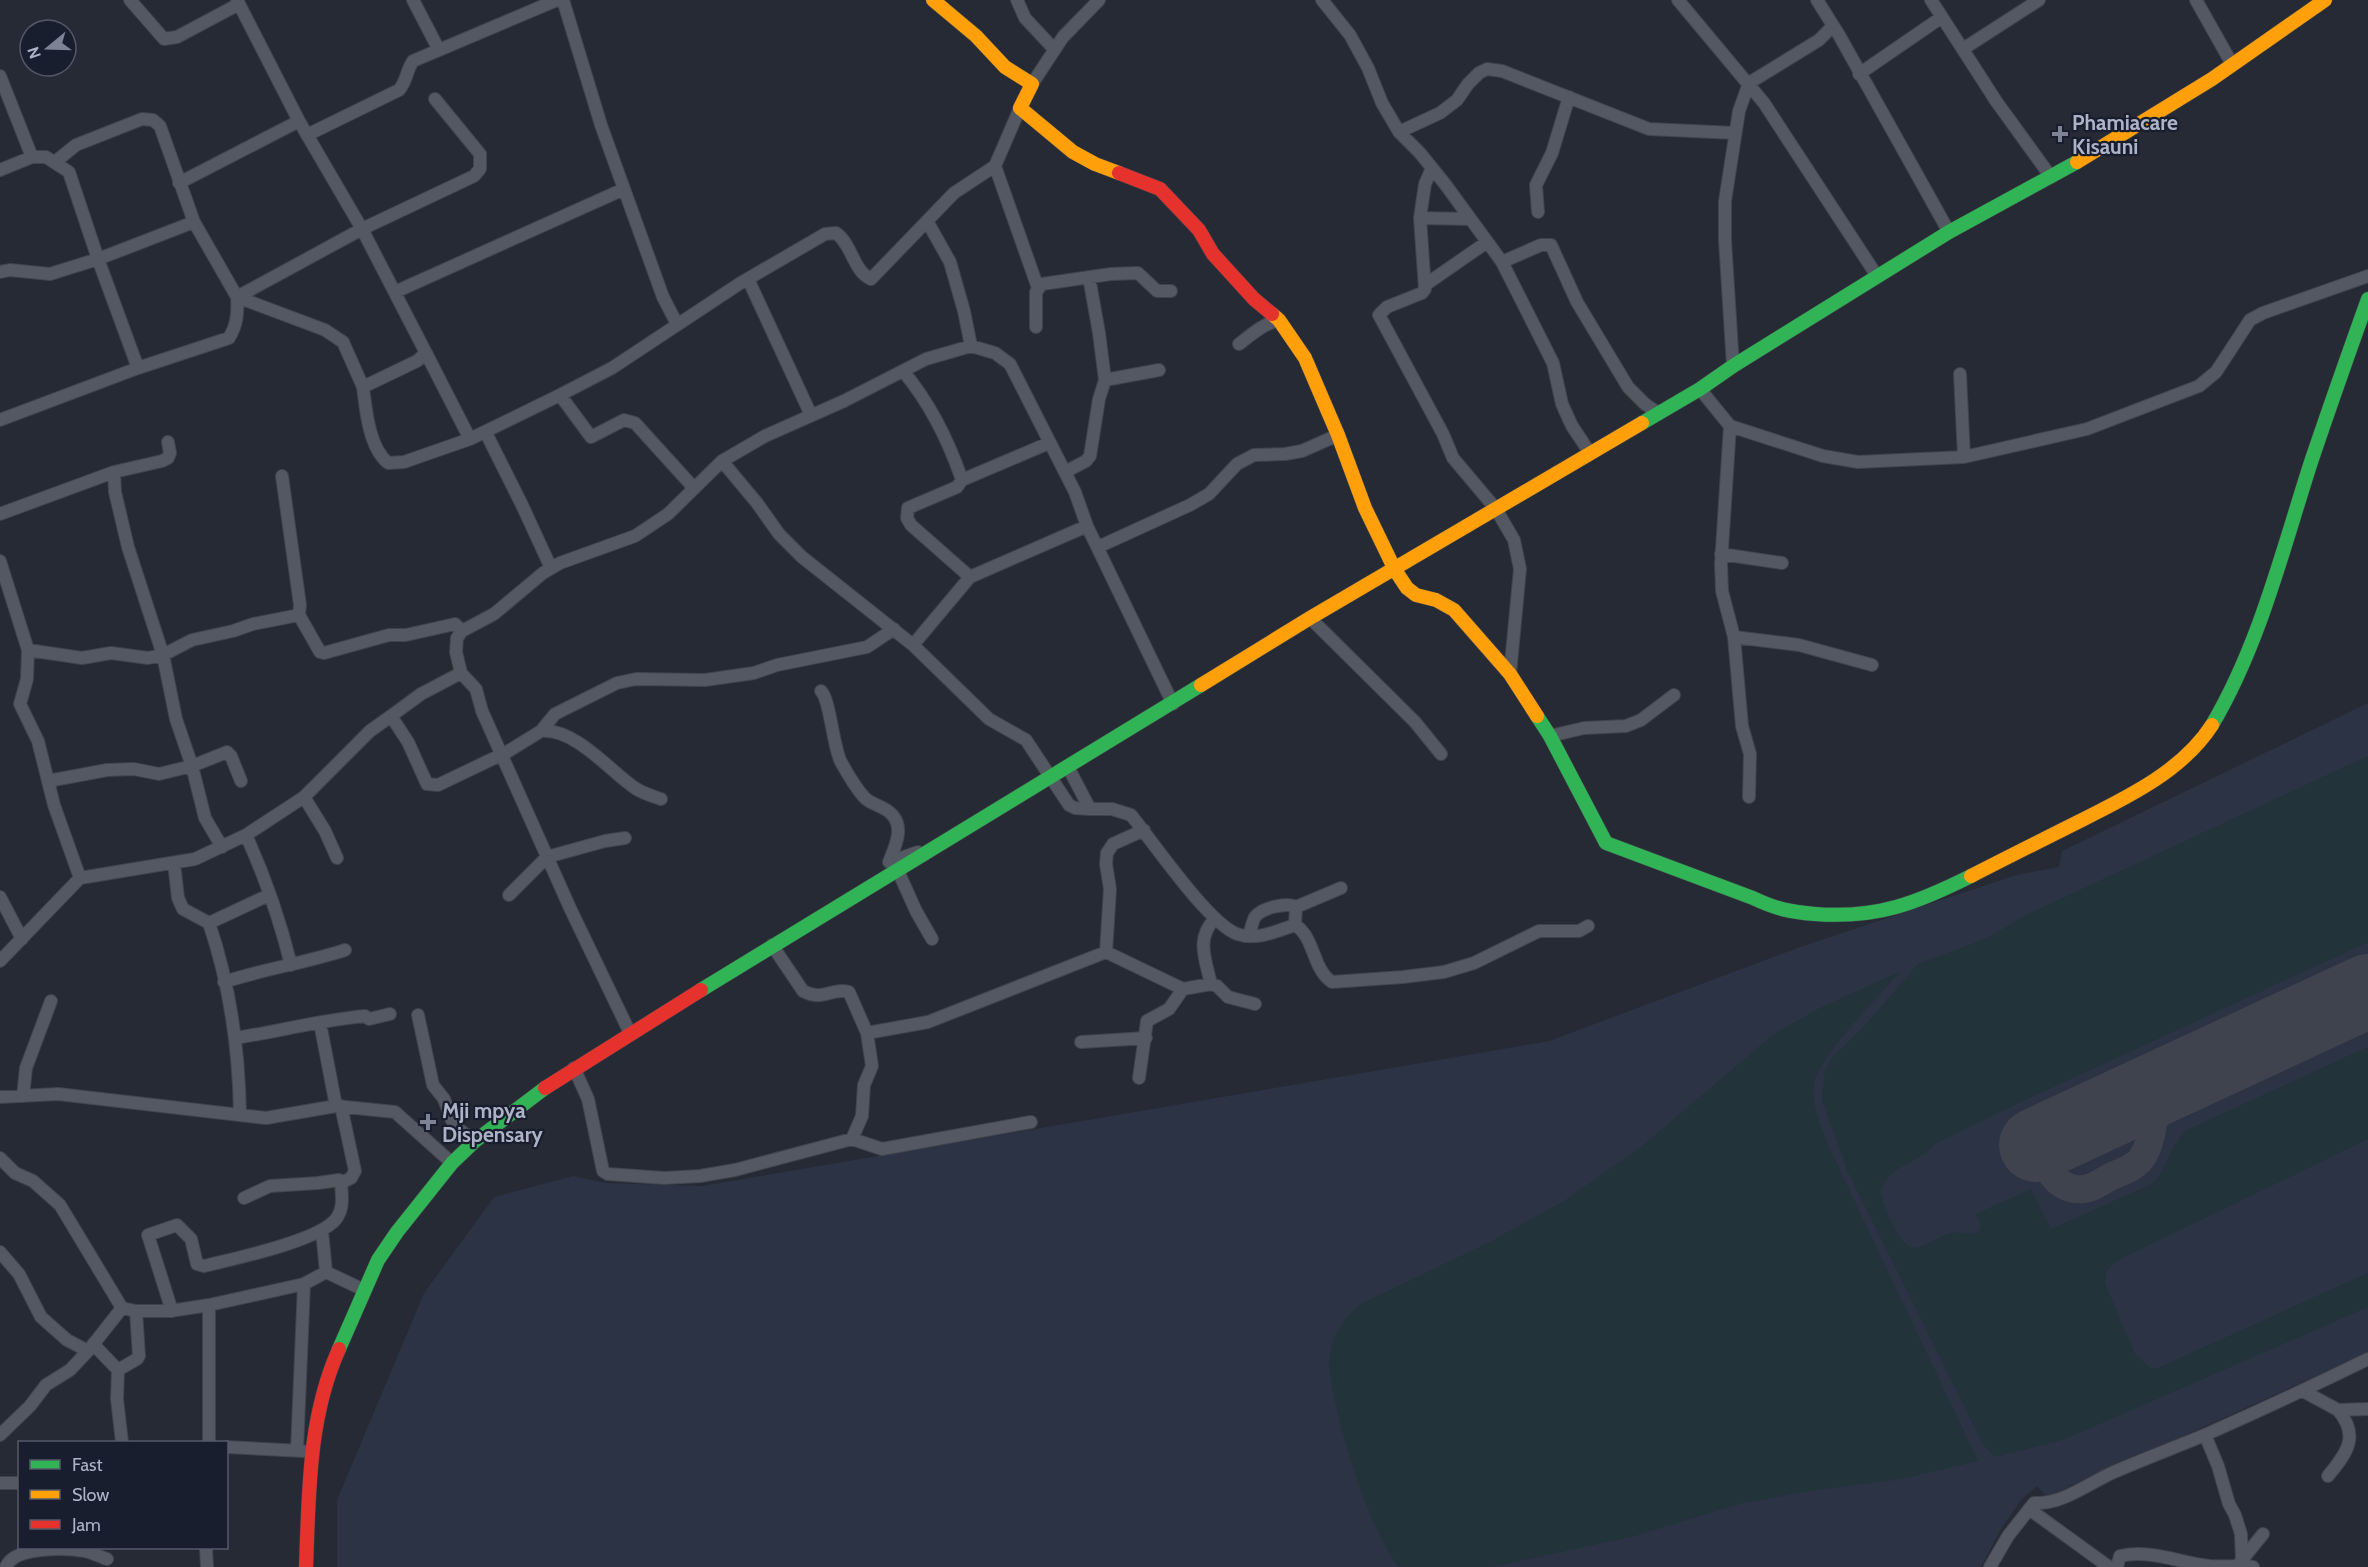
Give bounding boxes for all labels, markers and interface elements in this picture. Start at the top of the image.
north arrow [18,18,78,78]
text: N [23,44,45,61]
place label: Phamiacare Kisauni [2072,110,2178,159]
marker: Phamiacare Kisauni [2053,127,2067,141]
place label: Mji mpya Dispensary [442,1098,544,1147]
marker: Mji mpya Dispensary [419,1113,437,1131]
legend [18,1441,228,1549]
text: Fast [72,1454,103,1476]
text: Slow [72,1484,109,1506]
text: Jam [71,1514,101,1536]

